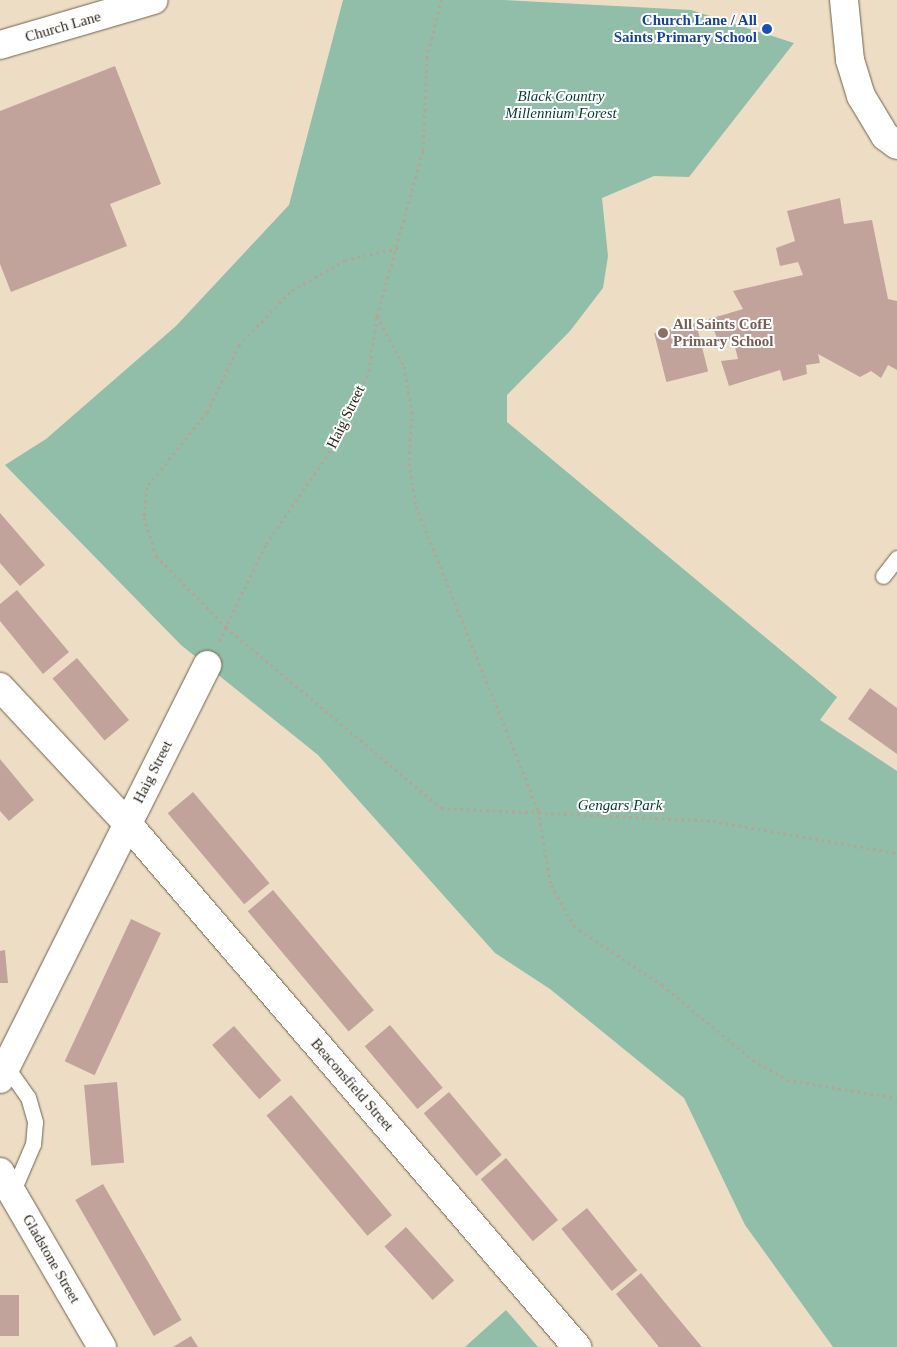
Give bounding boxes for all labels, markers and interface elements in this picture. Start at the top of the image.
street label: Church Lane [23,8,103,46]
place label: Church Lane / All Saints Primary School [614,11,757,46]
marker: Church Lane / All Saints Primary School [761,23,773,35]
park label: Black Country Millennium Forest [505,87,617,122]
place label: All Saints CofE Primary School [673,315,773,350]
marker: All Saints CofE Primary School [657,327,669,339]
street label: Haig Street [323,383,369,451]
street label: Haig Street [130,738,176,806]
park label: Gengars Park [578,797,662,815]
street label: Beaconsfield Street [307,1035,397,1135]
street label: Gladstone Street [18,1211,84,1307]

